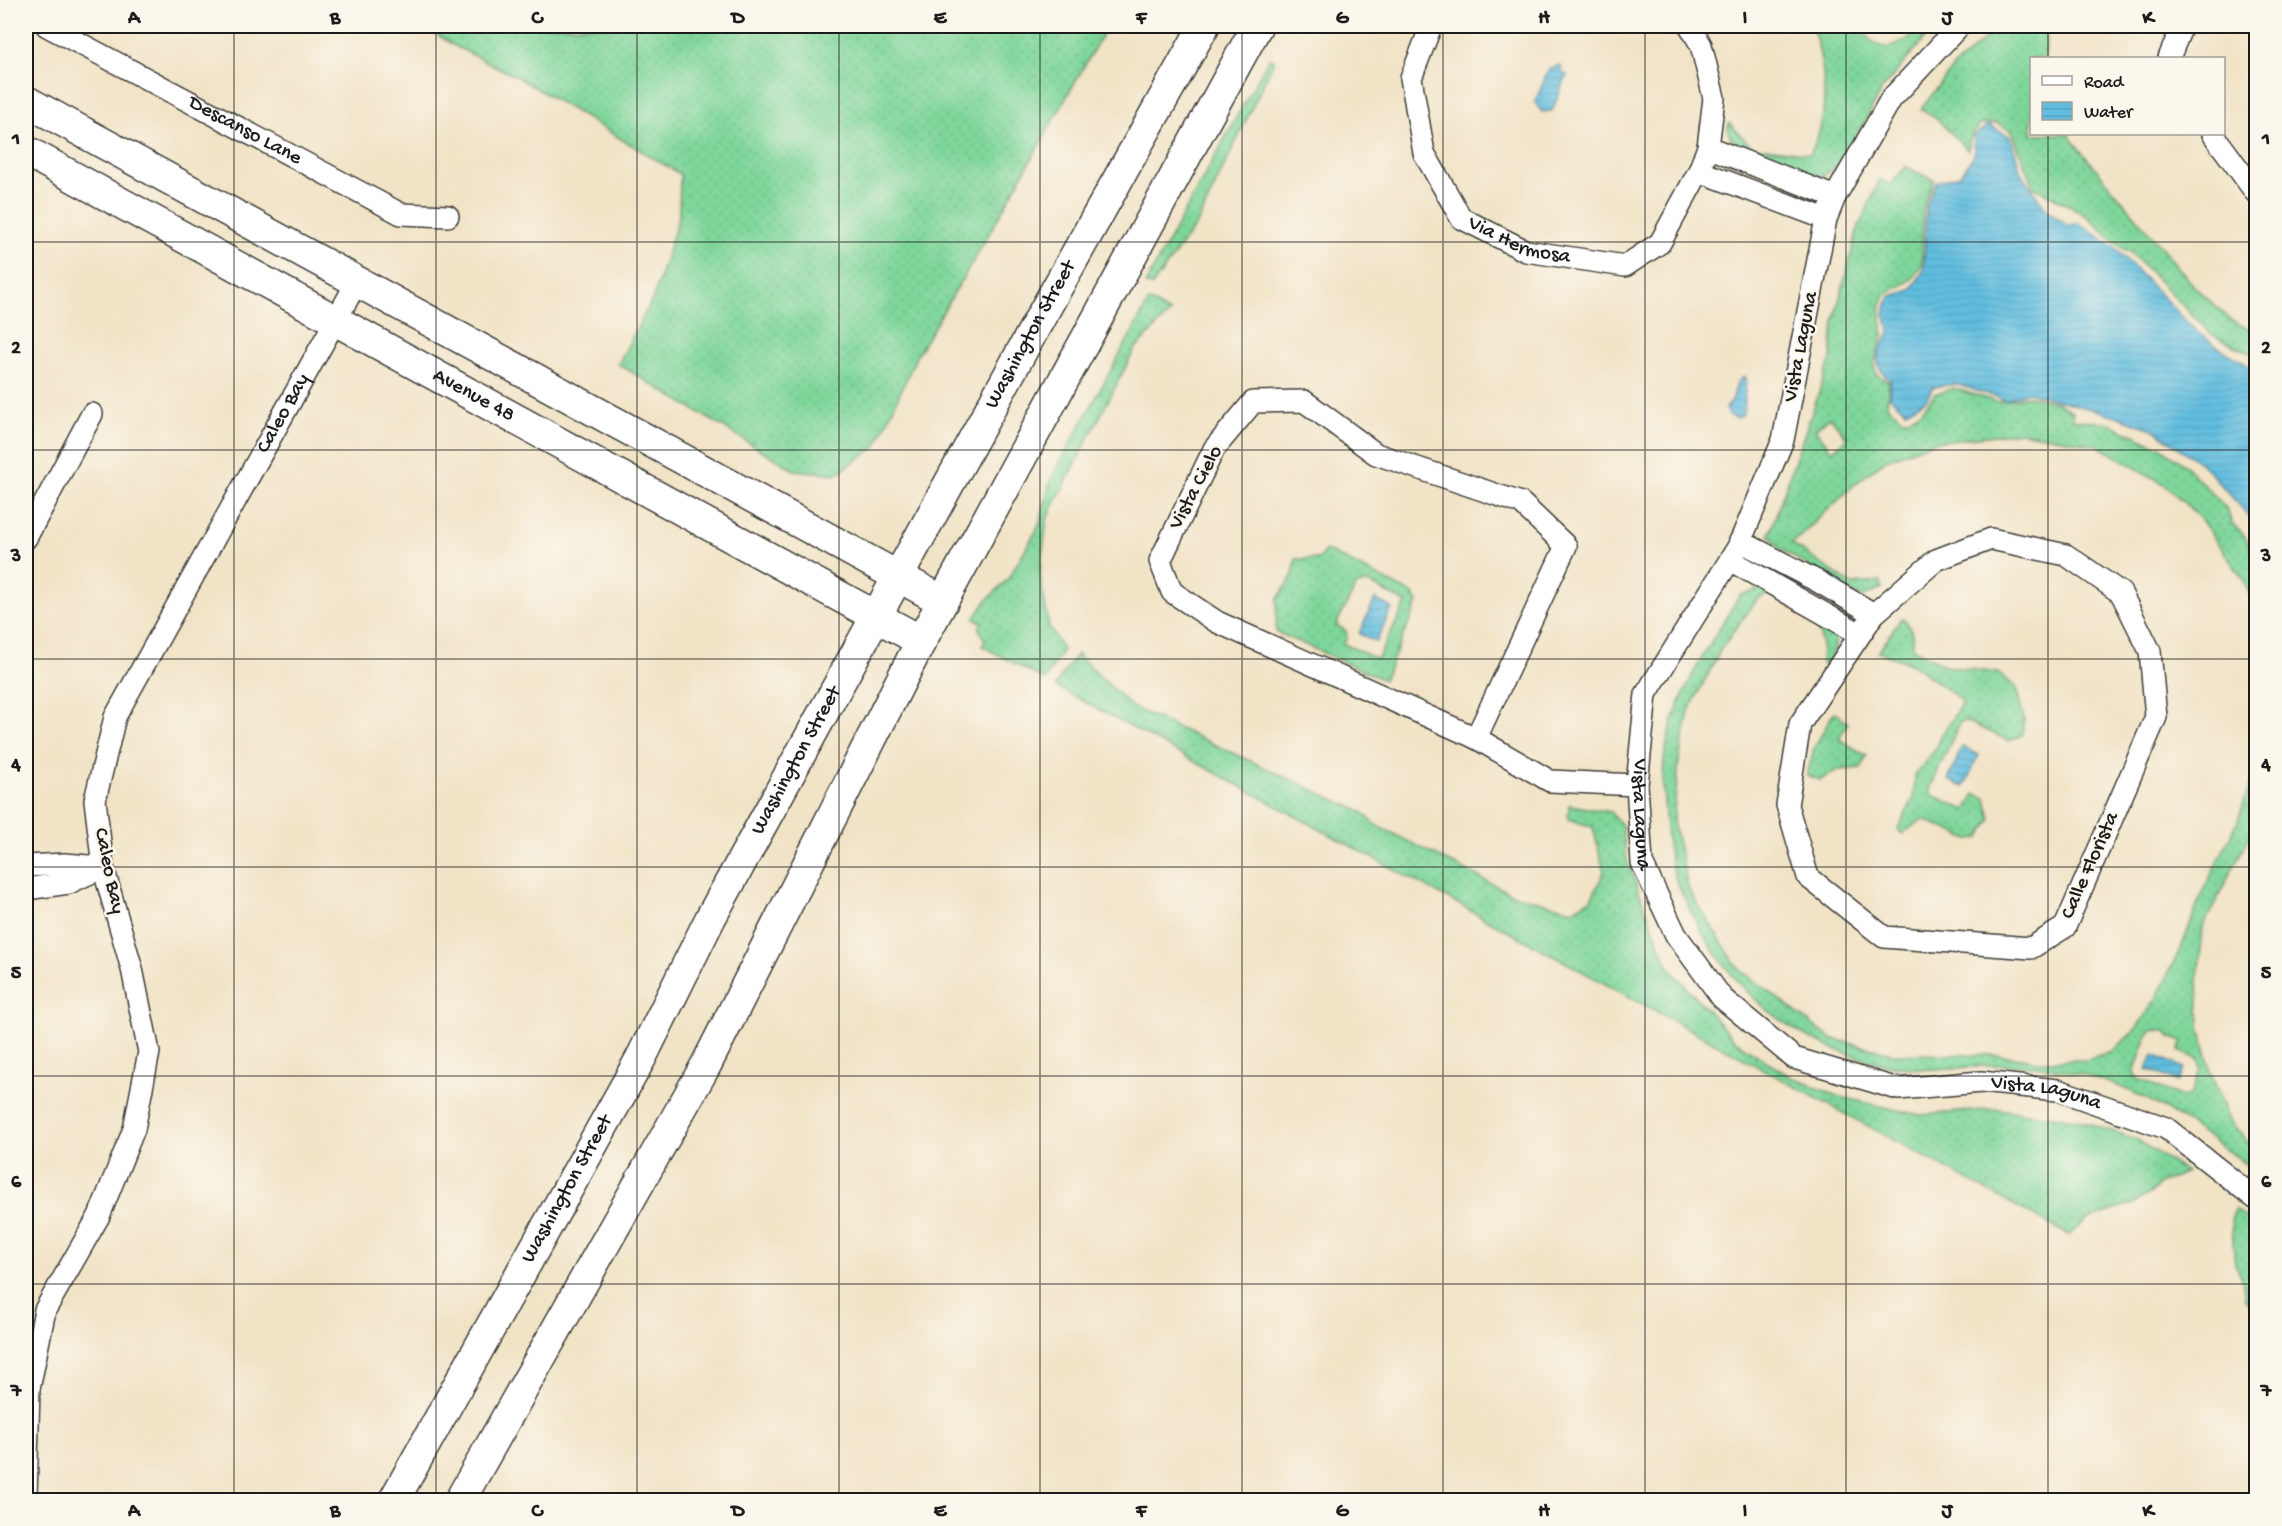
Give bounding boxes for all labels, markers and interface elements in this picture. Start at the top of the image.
text: A [127,8,142,31]
text: B [329,8,341,31]
text: C [531,8,545,31]
text: D [729,8,745,31]
text: E [934,8,948,31]
text: F [1135,8,1148,31]
text: G [1336,8,1350,31]
text: H [1538,8,1550,31]
text: I [1743,8,1748,31]
text: J [1941,8,1954,31]
text: K [2141,8,2156,31]
legend [2030,57,2225,135]
text: Road [2084,73,2125,94]
street label: Descanso Lane [182,90,307,172]
text: Water [2084,103,2134,124]
text: 1 [11,129,20,152]
text: 1 [2261,129,2270,152]
street label: Via Hermosa [1463,211,1573,270]
street label: Washington Street [980,254,1083,413]
street label: Vista Laguna [1779,288,1825,405]
text: 2 [11,338,21,361]
text: 2 [2261,338,2271,361]
street label: Avenue 48 [428,363,519,428]
street label: Caleo Bay [252,370,316,458]
street label: Vista Cielo [1164,442,1230,535]
text: 3 [10,546,21,569]
text: 3 [2260,546,2271,569]
street label: Washington Street [746,680,849,839]
text: 4 [10,755,21,778]
text: 4 [2260,755,2271,778]
street label: Vista Laguna [1624,756,1657,876]
street label: Calle Florista [2056,807,2126,923]
street label: Caleo Bay [87,826,129,916]
text: 5 [11,963,22,986]
text: 5 [2261,963,2272,986]
street label: Vista Laguna [1989,1071,2106,1117]
street label: Washington Street [516,1109,620,1268]
text: 6 [11,1172,22,1195]
text: 6 [2261,1172,2272,1195]
text: 7 [10,1381,23,1404]
text: 7 [2260,1381,2273,1404]
text: A [127,1501,142,1524]
text: B [329,1501,341,1524]
text: C [531,1501,545,1524]
text: D [729,1501,745,1524]
text: E [934,1501,948,1524]
text: F [1135,1501,1148,1524]
text: G [1336,1501,1350,1524]
text: H [1538,1501,1550,1524]
text: I [1743,1501,1748,1524]
text: J [1941,1501,1954,1524]
text: K [2141,1501,2156,1524]

